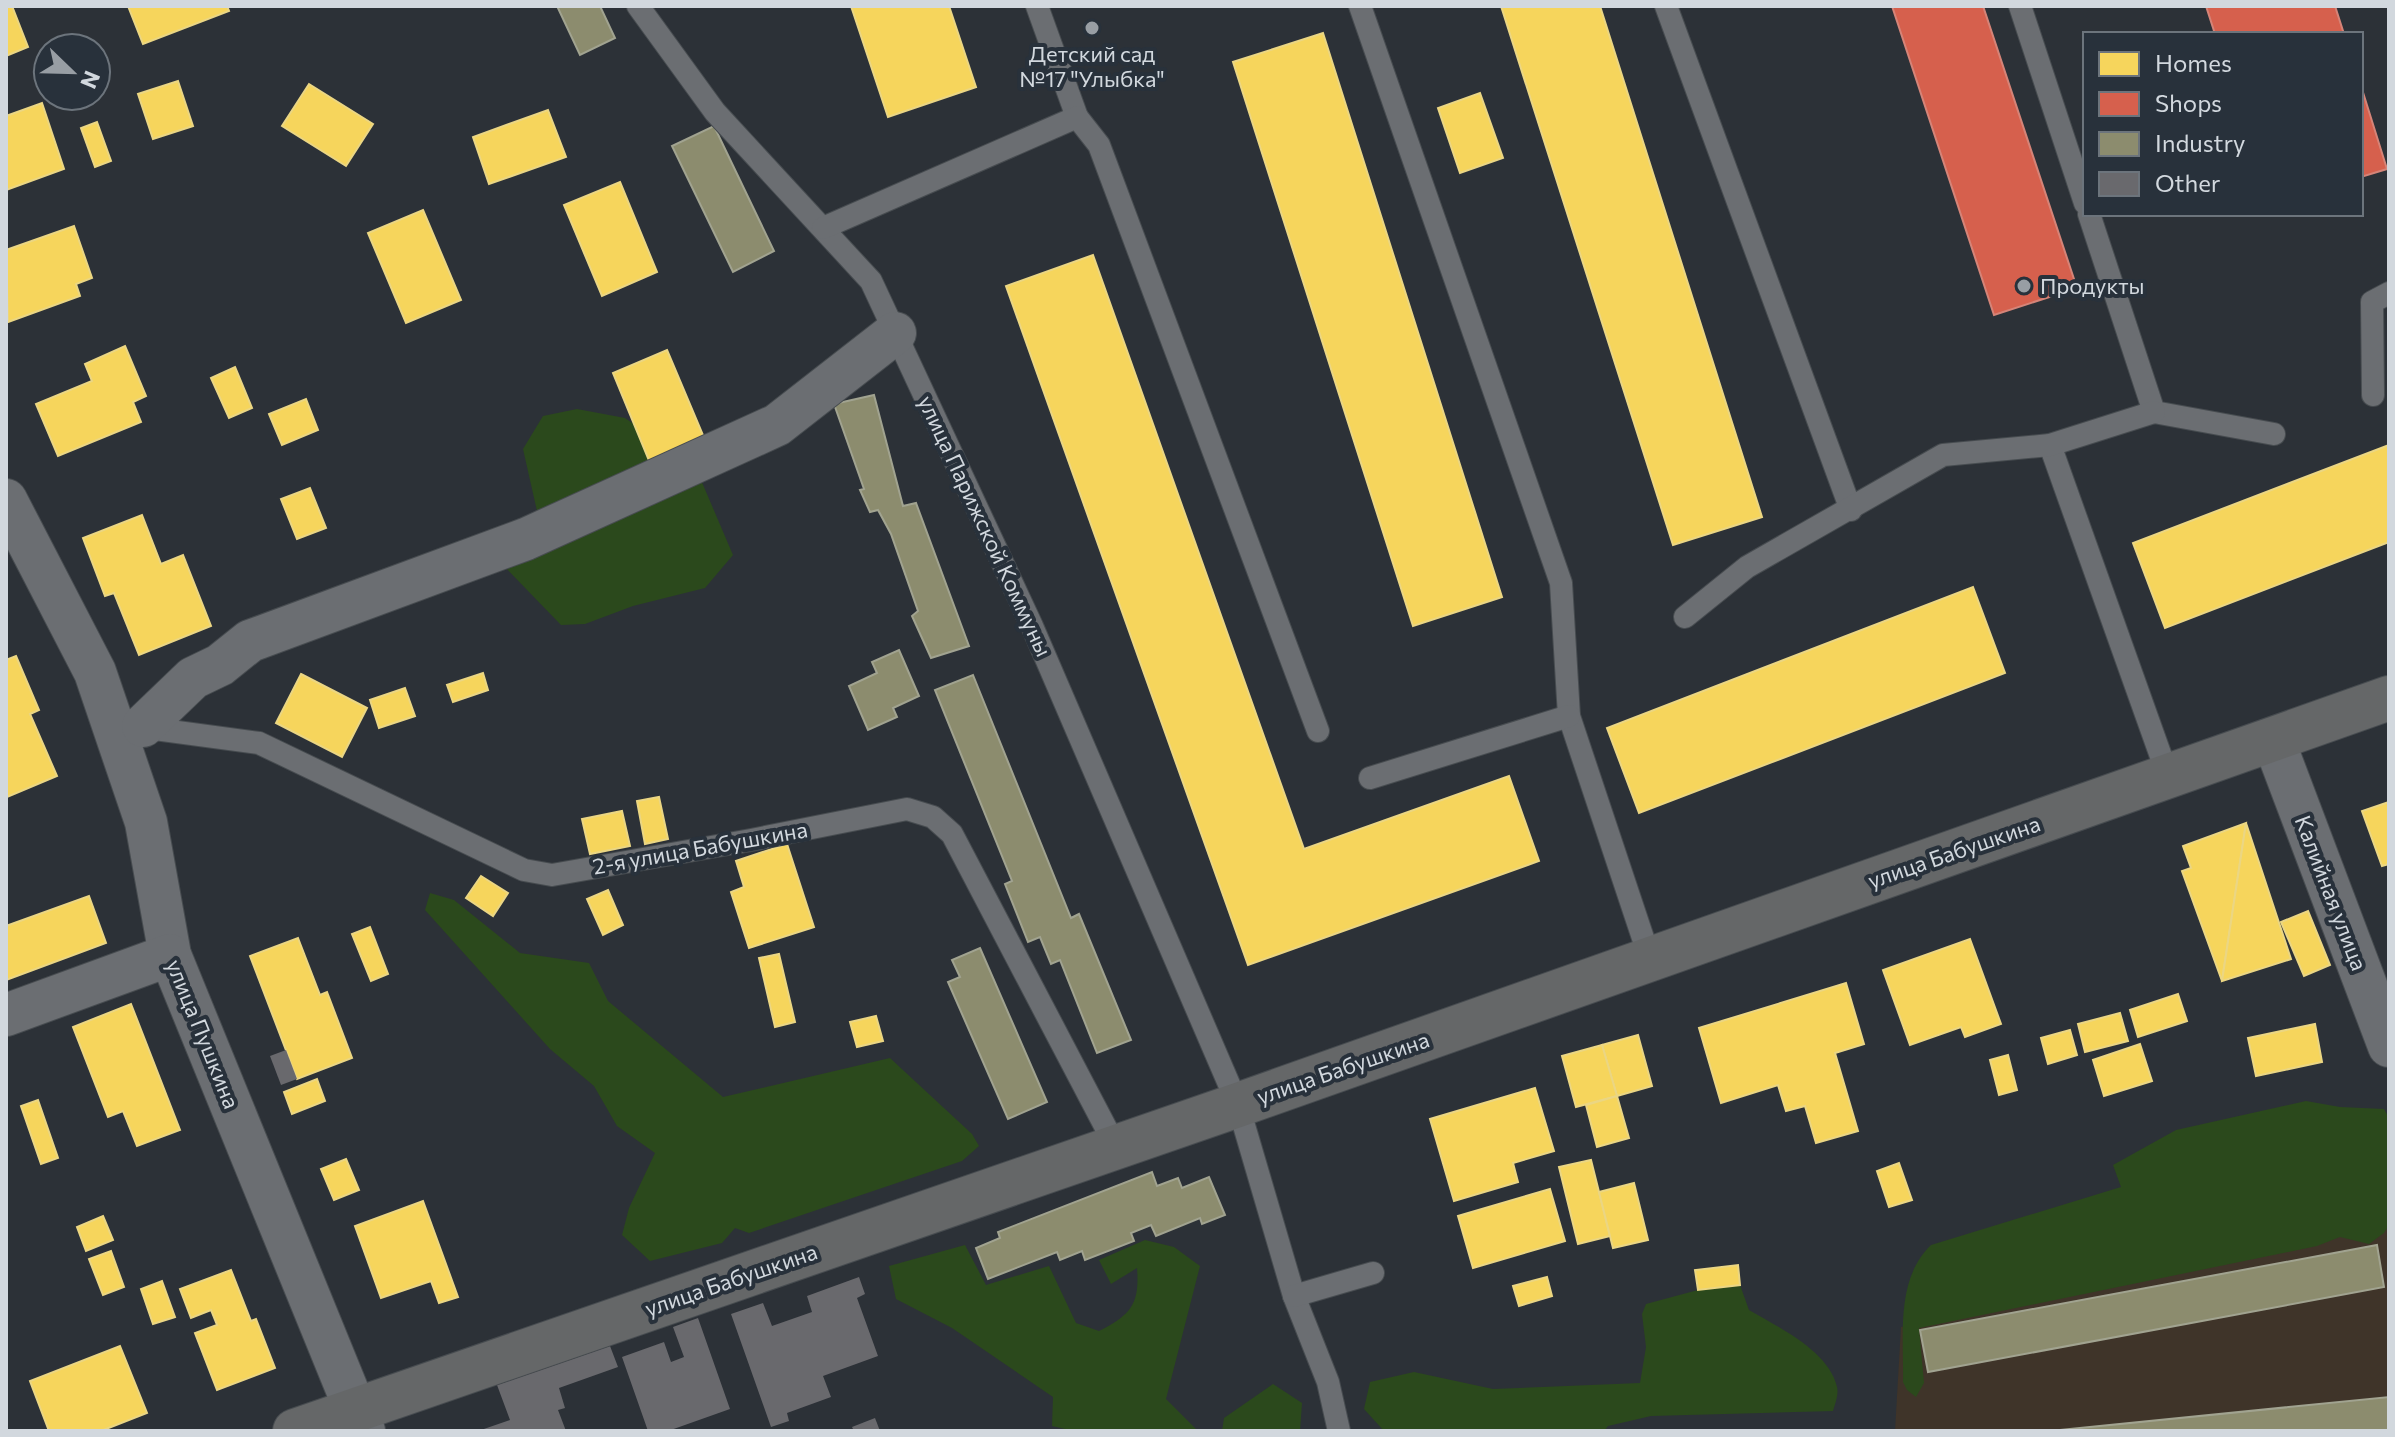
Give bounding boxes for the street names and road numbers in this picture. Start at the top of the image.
street label: улица Парижской Коммуны [913,391,1058,661]
street label: улица Бабушкина [1864,809,2044,894]
street label: Калийная улица [2289,811,2373,974]
street label: 2-я улица Бабушкина [590,815,810,880]
street label: улица Пушкина [161,955,246,1112]
street label: улица Бабушкина [1253,1025,1433,1110]
street label: улица Бабушкина [641,1237,821,1322]

